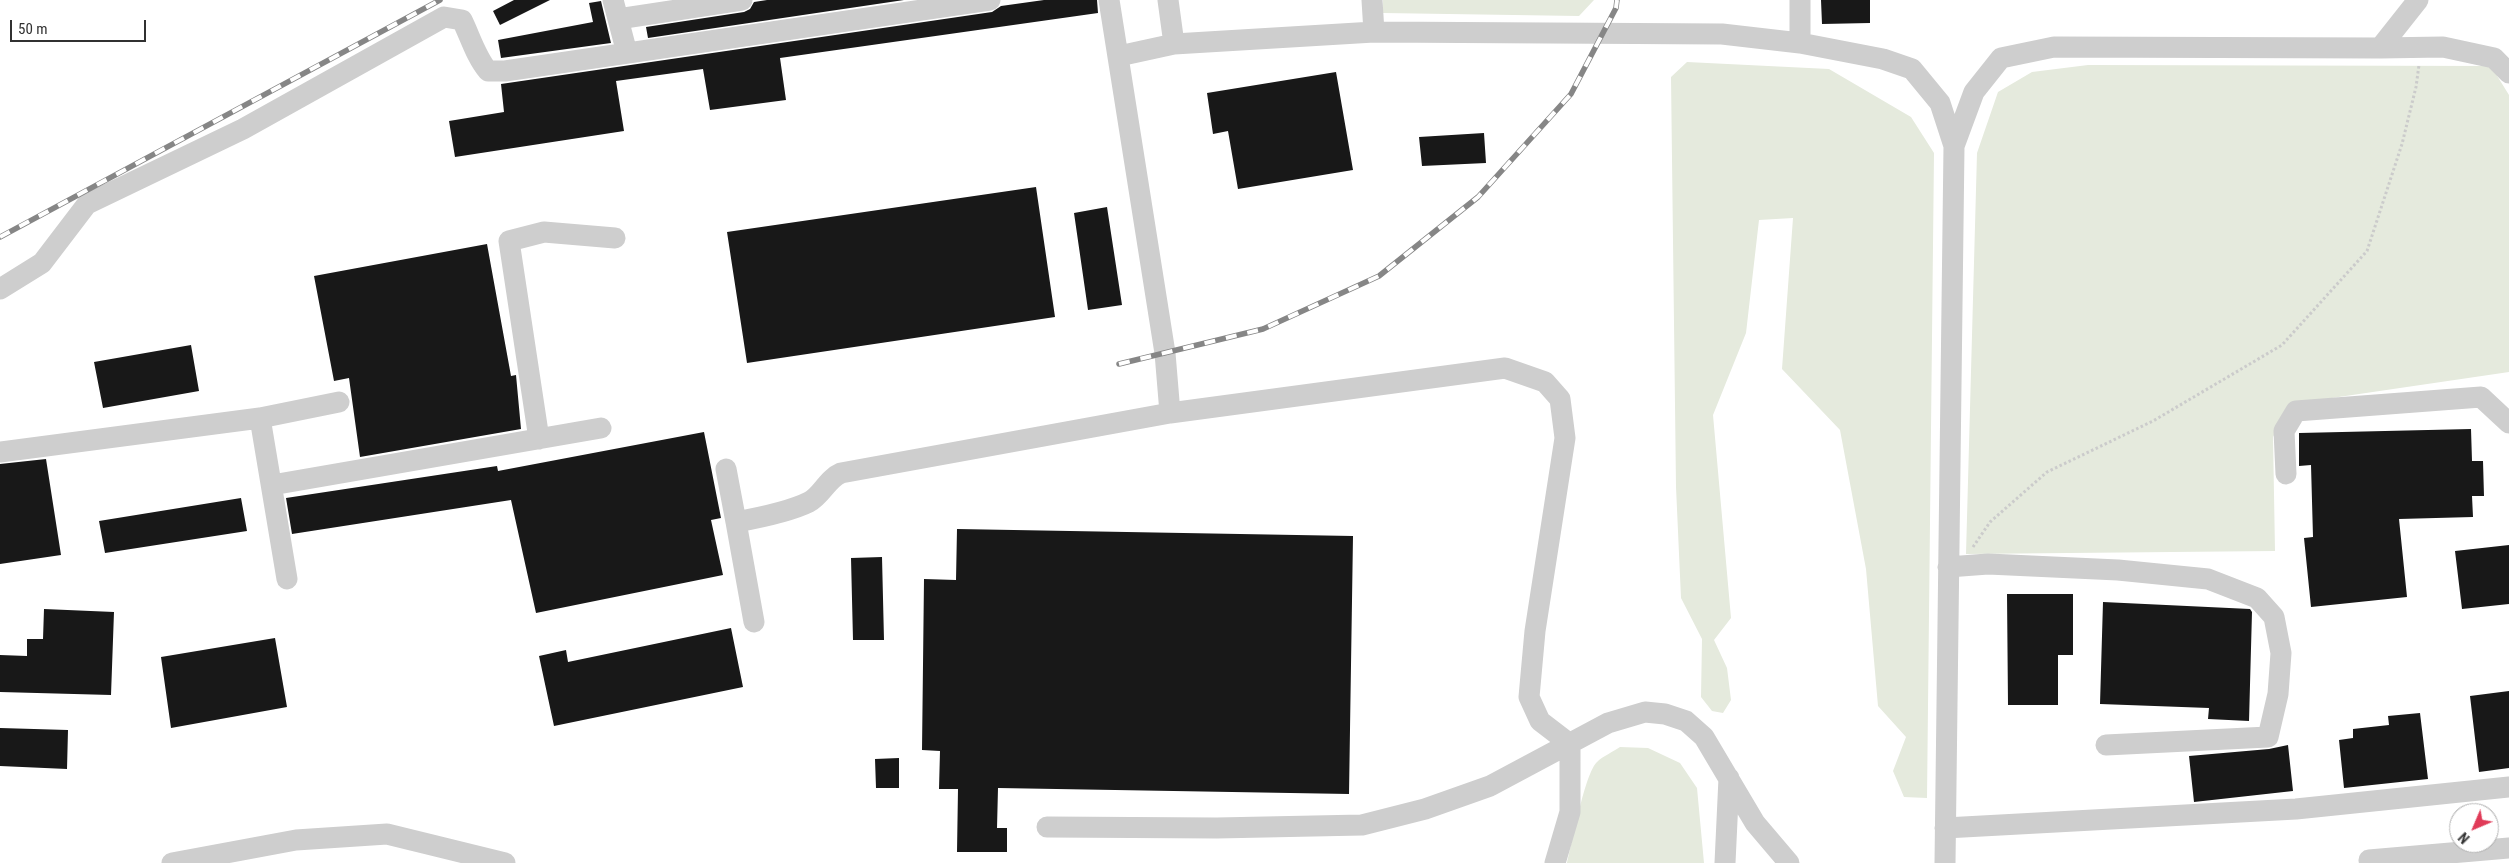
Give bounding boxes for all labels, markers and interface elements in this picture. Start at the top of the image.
scale bar [12,10,149,42]
text: 50 m [18,20,48,38]
north arrow [2449,803,2499,853]
text: N [2455,829,2473,847]

